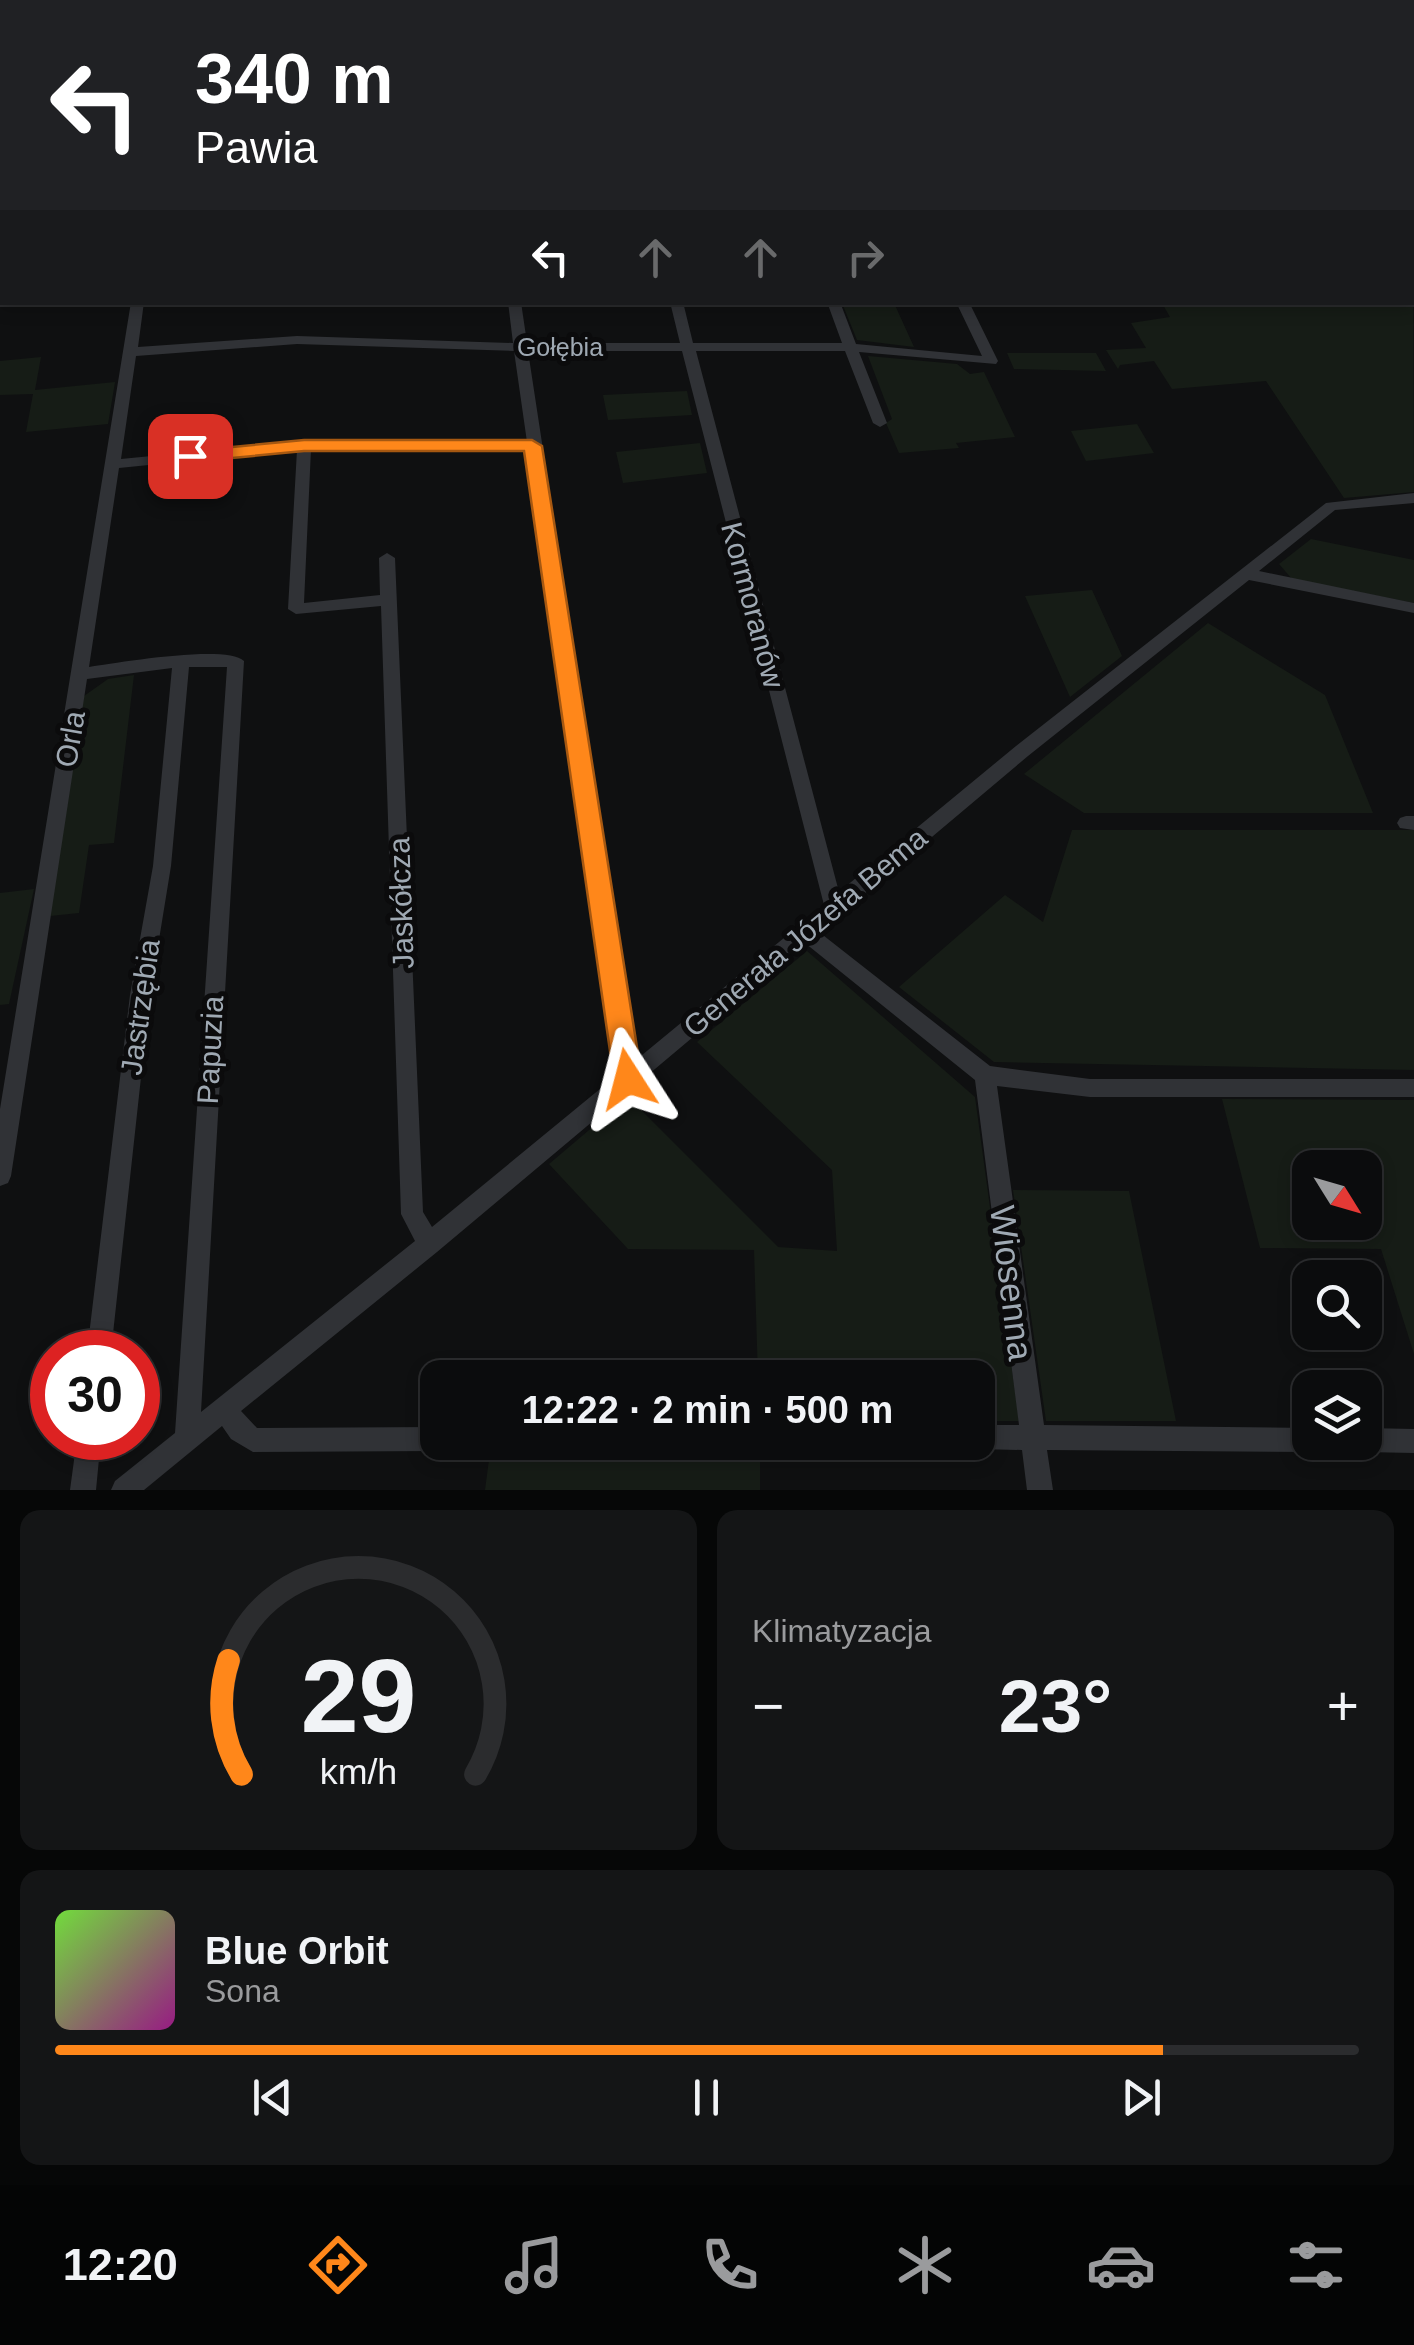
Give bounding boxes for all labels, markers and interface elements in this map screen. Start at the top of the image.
icon: left [30,40,160,170]
text: 340 m [195,40,393,118]
text: Pawia [195,122,318,173]
icon: left [523,230,578,285]
icon: ahead [628,230,683,285]
icon: ahead [733,230,788,285]
icon: right [838,230,893,285]
street label: Gołębia [517,333,603,361]
pin [148,414,233,499]
icon: arrive [163,429,218,484]
street label: Kormoranów [715,519,791,692]
street label: Orla [49,708,91,770]
street label: Generała Józefa Bema [677,821,933,1043]
street label: Jaskółcza [382,836,420,969]
street label: Jastrzębia [114,937,166,1077]
street label: Papuzia [191,995,229,1105]
position arrow [576,1027,680,1131]
north arrow [1292,1150,1382,1240]
map controls [1292,1150,1382,1460]
street label: Wiosenna [983,1203,1041,1363]
button: search [1292,1260,1382,1350]
speed limit sign: 30 [30,1330,160,1460]
button: layers [1292,1370,1382,1460]
text: 12:22 · 2 min · 500 m [522,1389,893,1431]
text: Klimatyzacja [752,1613,932,1649]
text: 29 [301,1638,416,1754]
text: 23° [999,1664,1112,1748]
text: − [752,1675,784,1737]
text: + [1327,1675,1359,1737]
text: km/h [320,1752,397,1792]
text: Blue Orbit [205,1930,389,1972]
text: Sona [205,1973,280,2009]
icon: previous [245,2070,300,2125]
icon: pause [679,2070,734,2125]
icon: next [1114,2070,1169,2125]
icon: directions [303,2230,373,2300]
icon: music [499,2230,569,2300]
icon: phone [695,2230,765,2300]
icon: climate [890,2230,960,2300]
icon: car [1086,2230,1156,2300]
icon: filters [1281,2230,1351,2300]
text: 12:20 [63,2239,178,2290]

